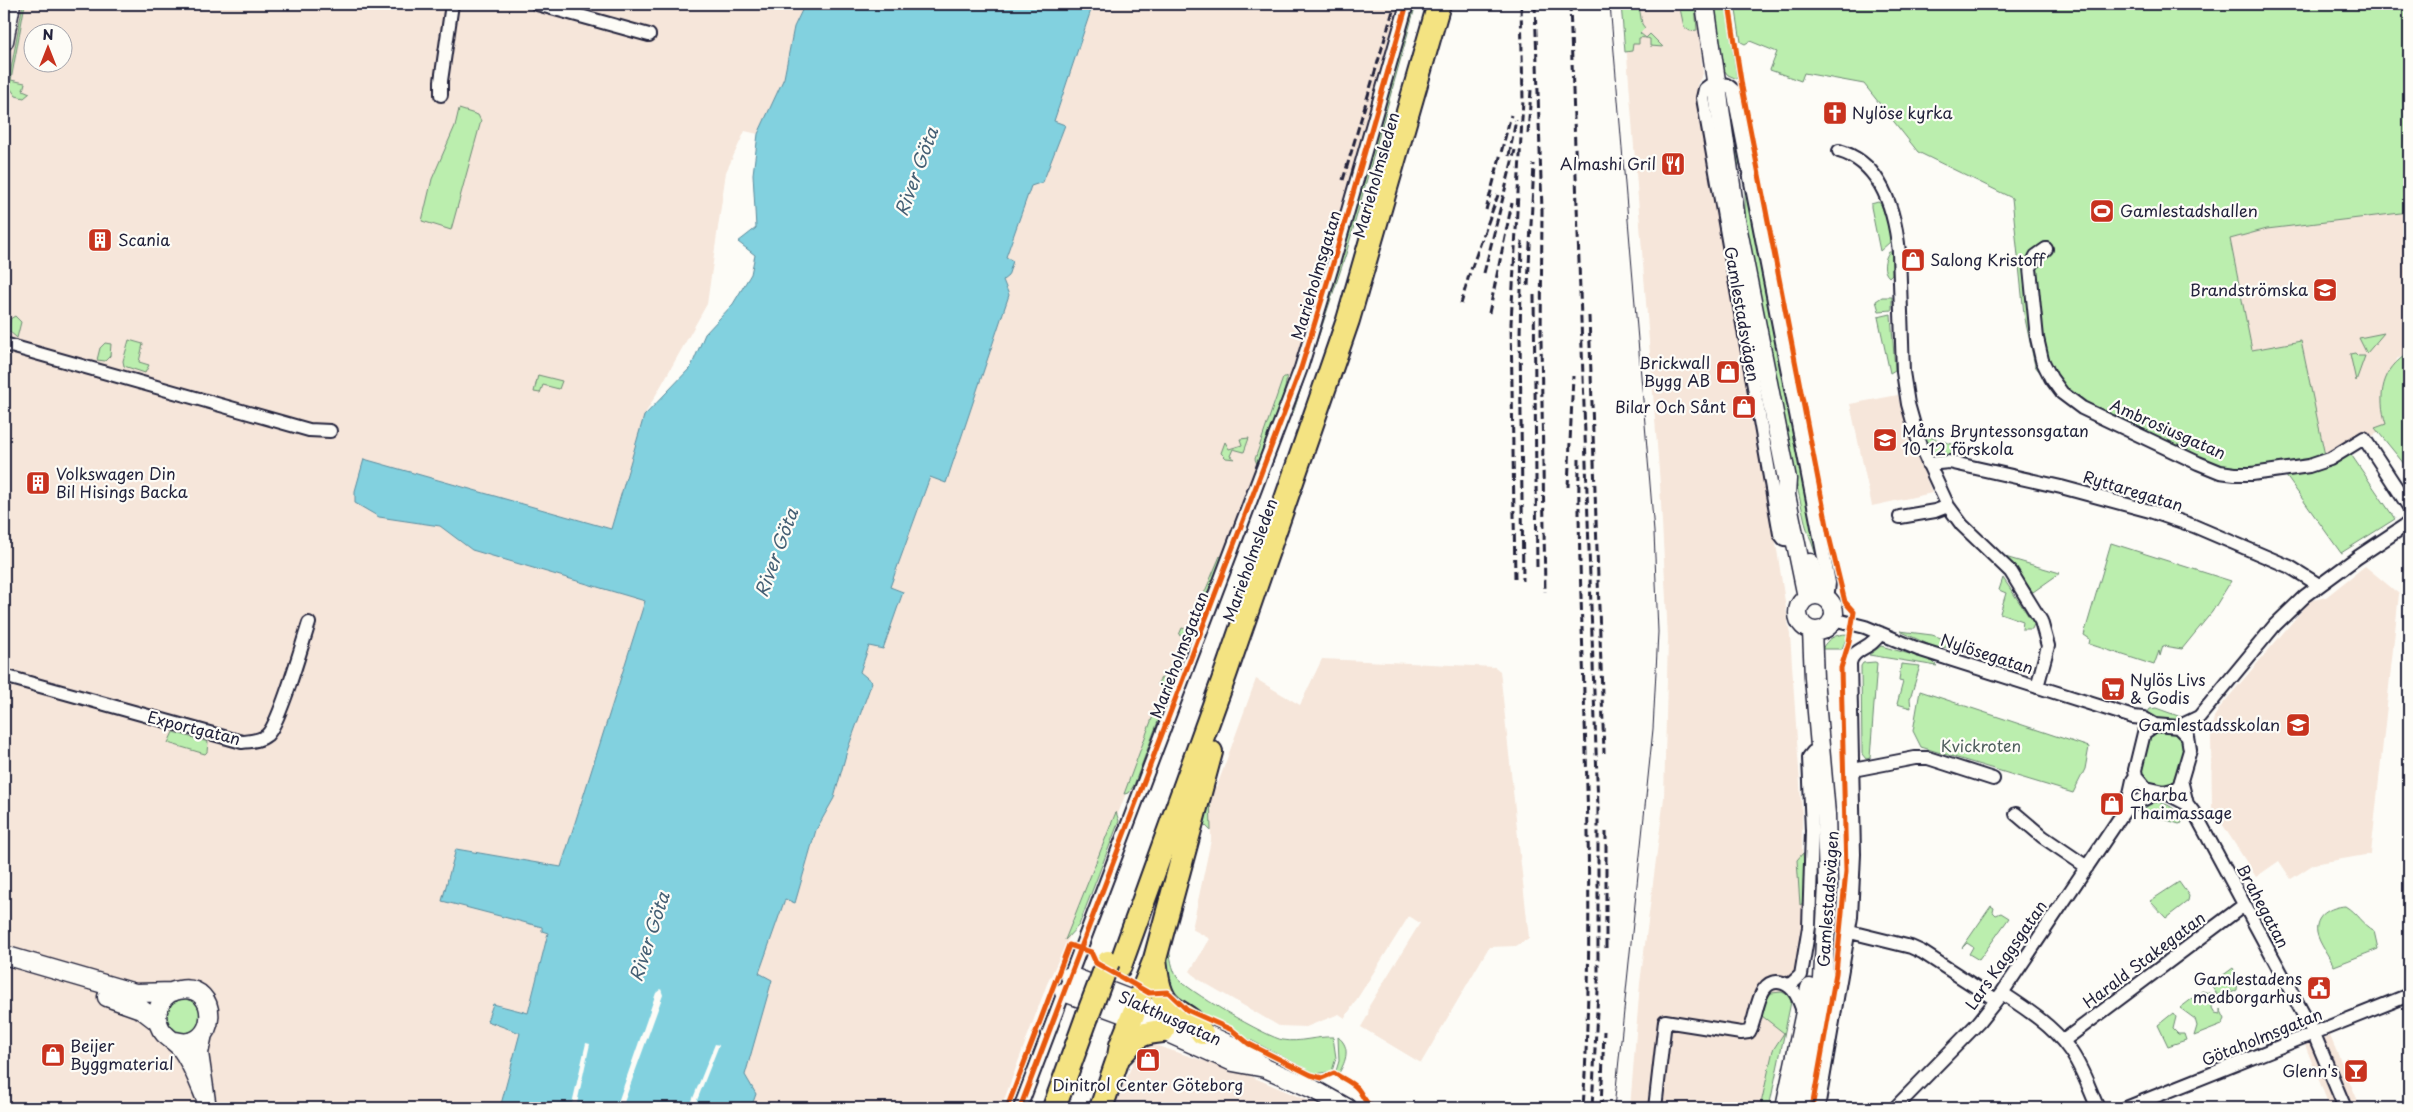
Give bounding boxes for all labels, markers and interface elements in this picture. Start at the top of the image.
north arrow [22,22,72,72]
text: N [42,24,54,45]
church icon: Nylöse kyrka [1822,100,1848,126]
place label: Nylöse kyrka [1852,100,1953,124]
street label: Marieholmsleden [1346,109,1404,240]
water label: River Göta [887,123,944,220]
place label: Almashi Gril [1560,151,1656,175]
restaurant icon: Almashi Gril [1660,151,1686,177]
sports icon: Gamlestadshallen [2089,198,2115,224]
place label: Gamlestadshallen [2120,198,2258,222]
street label: Marieholmsgatan [1284,207,1346,342]
building icon: Scania [87,227,113,253]
place label: Scania [118,227,170,251]
street label: Gamlestadsvägen [1719,244,1767,383]
shop icon: Salong Kristoff [1900,247,1926,273]
place label: Salong Kristoff [1930,247,2047,271]
place label: Brandströmska [2190,277,2308,301]
school or university icon: Brandströmska [2312,277,2338,303]
place label: Brickwall Bygg AB [1639,350,1710,392]
shop icon: Brickwall Bygg AB [1715,359,1741,385]
street label: Ambrosiusgatan [2107,392,2230,464]
place label: Bilar Och Sånt [1615,394,1726,418]
shop icon: Bilar Och Sånt [1731,394,1757,420]
place label: Måns Bryntessonsgatan 10-12 förskola [1902,418,2089,460]
school or university icon: Måns Bryntessonsgatan 10-12 förskola [1872,427,1898,453]
place label: Volkswagen Din Bil Hisings Backa [56,461,188,503]
street label: Ryttaregatan [2080,463,2186,517]
building icon: Volkswagen Din Bil Hisings Backa [25,470,51,496]
street label: Marieholmsleden [1216,495,1283,625]
water label: River Göta [747,504,804,601]
street label: Marieholmsgatan [1143,588,1213,722]
street label: Nylösegatan [1938,627,2037,679]
place label: Nylös Livs & Godis [2130,667,2206,709]
supermarket icon: Nylös Livs & Godis [2100,676,2126,702]
street label: Exportgatan [145,704,243,750]
place label: Gamlestadsskolan [2138,712,2280,736]
school or university icon: Gamlestadsskolan [2285,712,2311,738]
park label: Kvickroten [1941,733,2021,757]
place label: Charba Thaimassage [2130,782,2232,824]
shop icon: Charba Thaimassage [2099,791,2125,817]
street label: Gamlestadsvägen [1810,830,1844,968]
street label: Brahegatan [2232,859,2296,952]
water label: River Göta [621,888,676,985]
street label: Lars Kaggsgatan [1958,895,2052,1014]
street label: Harald Stakegatan [2077,905,2210,1013]
place label: Gamlestadens medborgarhus [2193,966,2302,1008]
public building icon: Gamlestadens medborgarhus [2306,975,2332,1001]
street label: Slakthusgatan [1115,984,1226,1051]
street label: Götaholmsgatan [2198,1001,2326,1071]
place label: Beijer Byggmaterial [70,1033,174,1075]
shop icon: Beijer Byggmaterial [40,1042,66,1068]
shop icon: Dinitrol Center Göteborg [1135,1047,1161,1073]
place label: Glenn's [2282,1058,2338,1082]
bar icon: Glenn's [2343,1058,2369,1084]
place label: Dinitrol Center Göteborg [1053,1072,1243,1096]

